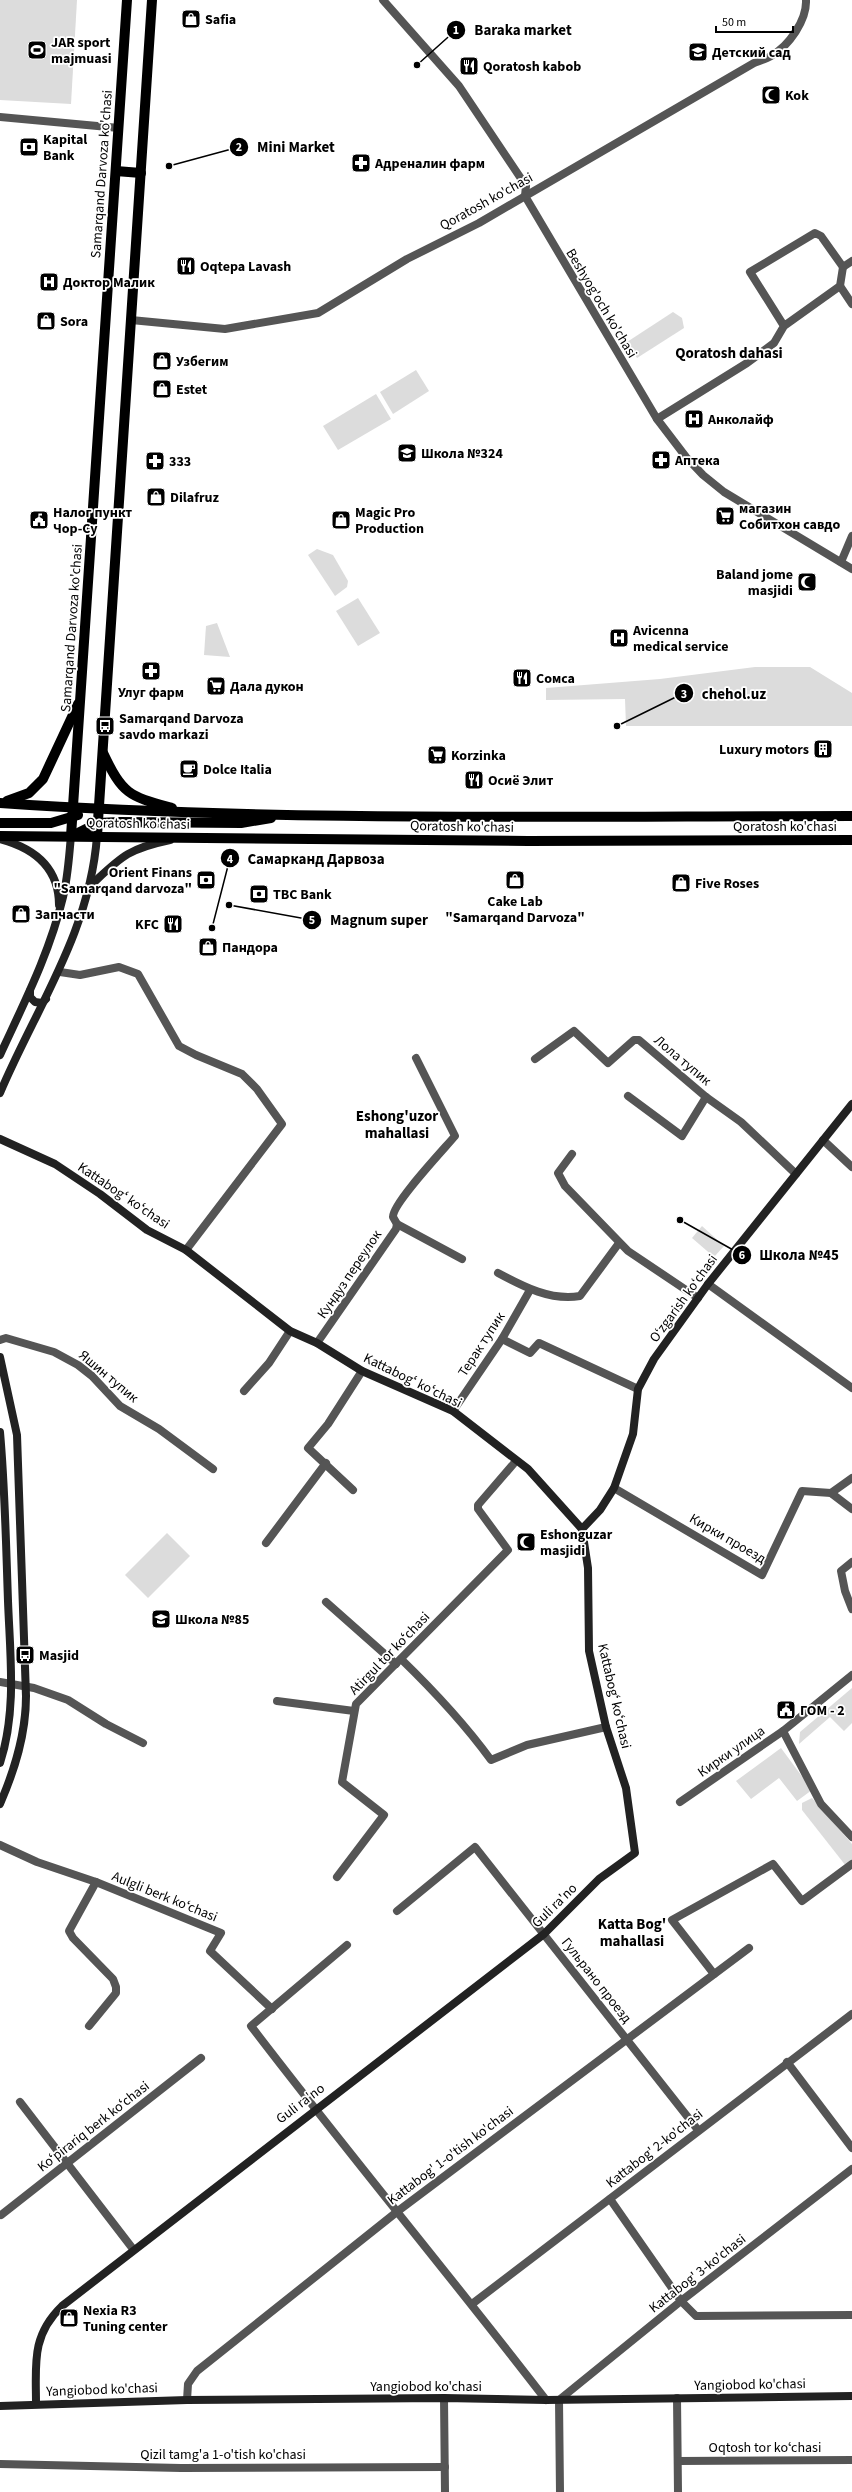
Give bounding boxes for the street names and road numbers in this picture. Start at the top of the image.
street label: Samarqand Darvoza ko'chasi [86,89,118,259]
street label: Qoratosh ko'chasi [436,168,537,236]
street label: Beshyog'och ko'chasi [560,245,642,362]
street label: Samarqand Darvoza ko'chasi [56,543,88,713]
street label: Qoratosh ko'chasi [86,813,190,835]
street label: Qoratosh ko'chasi [410,816,514,838]
street label: Qoratosh ko'chasi [733,817,837,837]
street label: Лола тупик [649,1031,715,1091]
street label: Kattabogʻ koʻchasi [73,1158,174,1234]
street label: Кундуз переулок [313,1226,387,1323]
street label: O‘zgarish ko‘chasi [645,1250,723,1347]
street label: Терак тупик [453,1308,510,1381]
street label: Яшин тупик [74,1346,143,1408]
street label: Kattabogʻ koʻchasi [360,1348,465,1413]
street label: Кирки проезд [686,1509,770,1569]
street label: Atirgul tor koʻchasi [345,1608,435,1700]
street label: Kattabogʻ koʻchasi [592,1642,636,1751]
street label: Кирки улица [694,1721,769,1782]
street label: Aulgli berk koʻchasi [109,1867,220,1927]
street label: Guli ra'no [527,1879,582,1932]
street label: Гульрано проезд [556,1934,636,2028]
street label: Koʻpirariq berk koʻchasi [33,2077,154,2177]
street label: Guli ra'no [272,2079,329,2129]
street label: Kattabog' 1-o'tish ko'chasi [383,2102,518,2210]
street label: Kattabog' 2-ko'chasi [602,2105,707,2193]
street label: Kattabog' 3-ko'chasi [645,2230,750,2318]
street label: Yangiobod ko'chasi [693,2374,806,2396]
street label: Yangiobod ko'chasi [369,2377,482,2397]
street label: Yangiobod ko'chasi [45,2378,158,2402]
street label: Oqtosh tor koʻchasi [709,2438,821,2458]
street label: Qizil tamg'a 1-o'tish ko'chasi [140,2445,306,2465]

